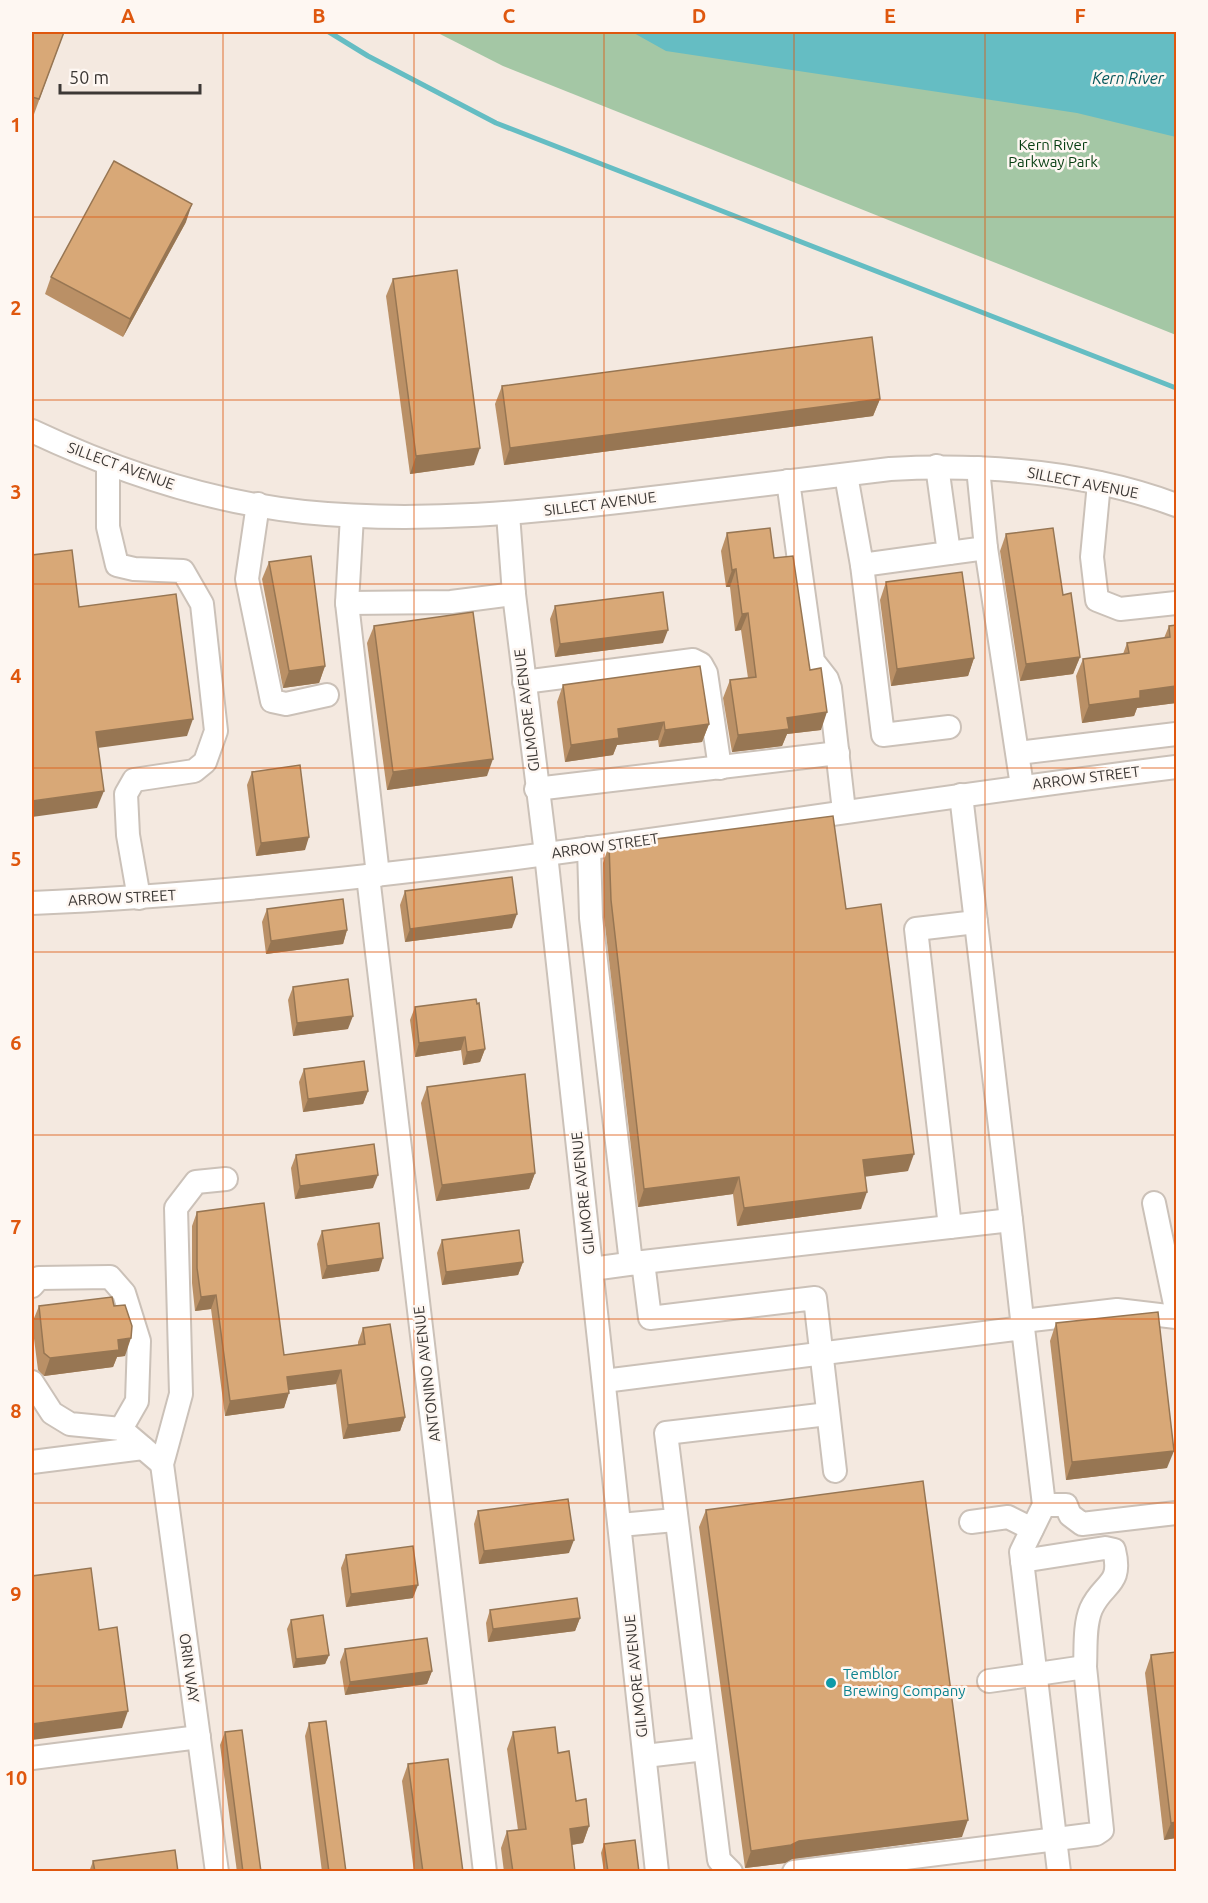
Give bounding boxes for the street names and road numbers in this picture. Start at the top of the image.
street label: SILLECT AVENUE [65,438,177,493]
street label: SILLECT AVENUE [1026,463,1140,502]
street label: SILLECT AVENUE [543,488,657,519]
street label: GILMORE AVENUE [511,648,542,772]
street label: ARROW STREET [1031,762,1141,793]
street label: ARROW STREET [550,829,660,861]
street label: ARROW STREET [68,886,177,909]
street label: GILMORE AVENUE [568,1131,597,1255]
street label: ANTONINO AVENUE [410,1305,443,1443]
street label: GILMORE AVENUE [621,1614,650,1738]
street label: ORIN WAY [176,1632,203,1704]

